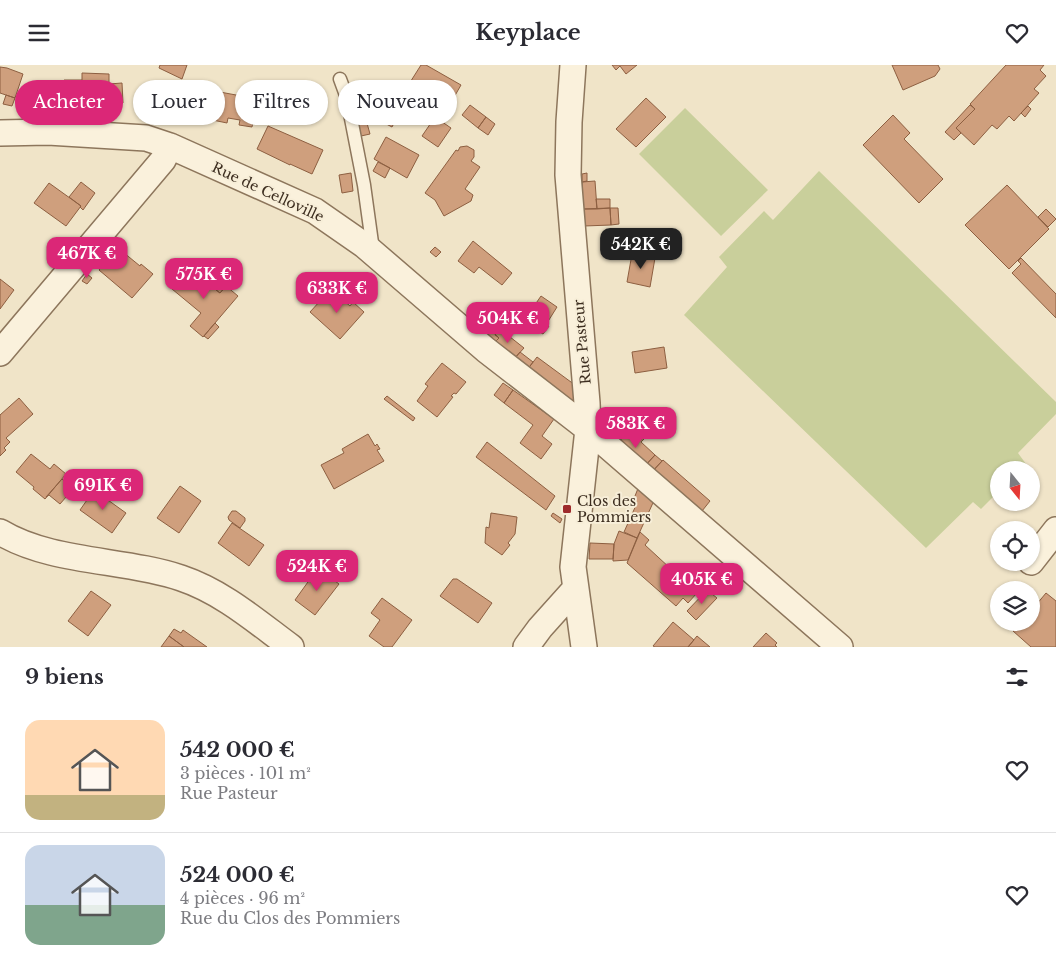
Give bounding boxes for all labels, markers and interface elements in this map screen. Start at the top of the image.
icon: menu [25,19,53,47]
text: Keyplace [475,19,581,46]
icon: heart [1003,19,1031,47]
chip: Acheter [15,80,123,125]
chip: Louer [133,80,225,125]
chip: Filtres [235,80,328,125]
chip: Nouveau [338,80,457,125]
street label: Rue de Celloville [209,158,327,226]
pin: 542K € [600,227,682,270]
text: 542K € [611,234,671,254]
pin: 467K € [46,237,128,279]
text: 467K € [58,243,117,263]
pin: 575K € [163,257,245,300]
text: 575K € [176,264,232,284]
pin: 633K € [296,271,378,314]
text: 633K € [307,278,367,298]
street label: Rue Pasteur [569,298,595,385]
pin: 504K € [467,301,549,344]
text: 504K € [477,308,539,328]
pin: 583K € [595,407,677,449]
text: 583K € [606,413,666,433]
north arrow [990,461,1040,511]
map controls [990,461,1040,631]
pin: 691K € [62,469,144,511]
text: 691K € [74,475,132,495]
place label: Clos des Pommiers [577,492,651,526]
marker: Clos des Pommiers [561,503,573,515]
button: locate [990,521,1040,571]
pin: 524K € [276,549,358,592]
text: 524K € [287,556,347,576]
pin: 405K € [661,563,743,605]
text: 405K € [671,569,733,589]
button: layers [990,581,1040,631]
icon: filters [1003,663,1031,691]
text: 9 biens [25,664,104,690]
text: 542 000 € [180,737,295,763]
icon: home [65,740,125,800]
icon: heart [1003,756,1031,784]
text: 3 pièces · 101 m² [180,763,311,783]
text: Rue Pasteur [180,783,278,803]
text: 524 000 € [180,862,295,888]
icon: home [65,865,125,925]
icon: heart [1003,881,1031,909]
text: 4 pièces · 96 m² [180,888,305,908]
text: Rue du Clos des Pommiers [180,908,400,928]

